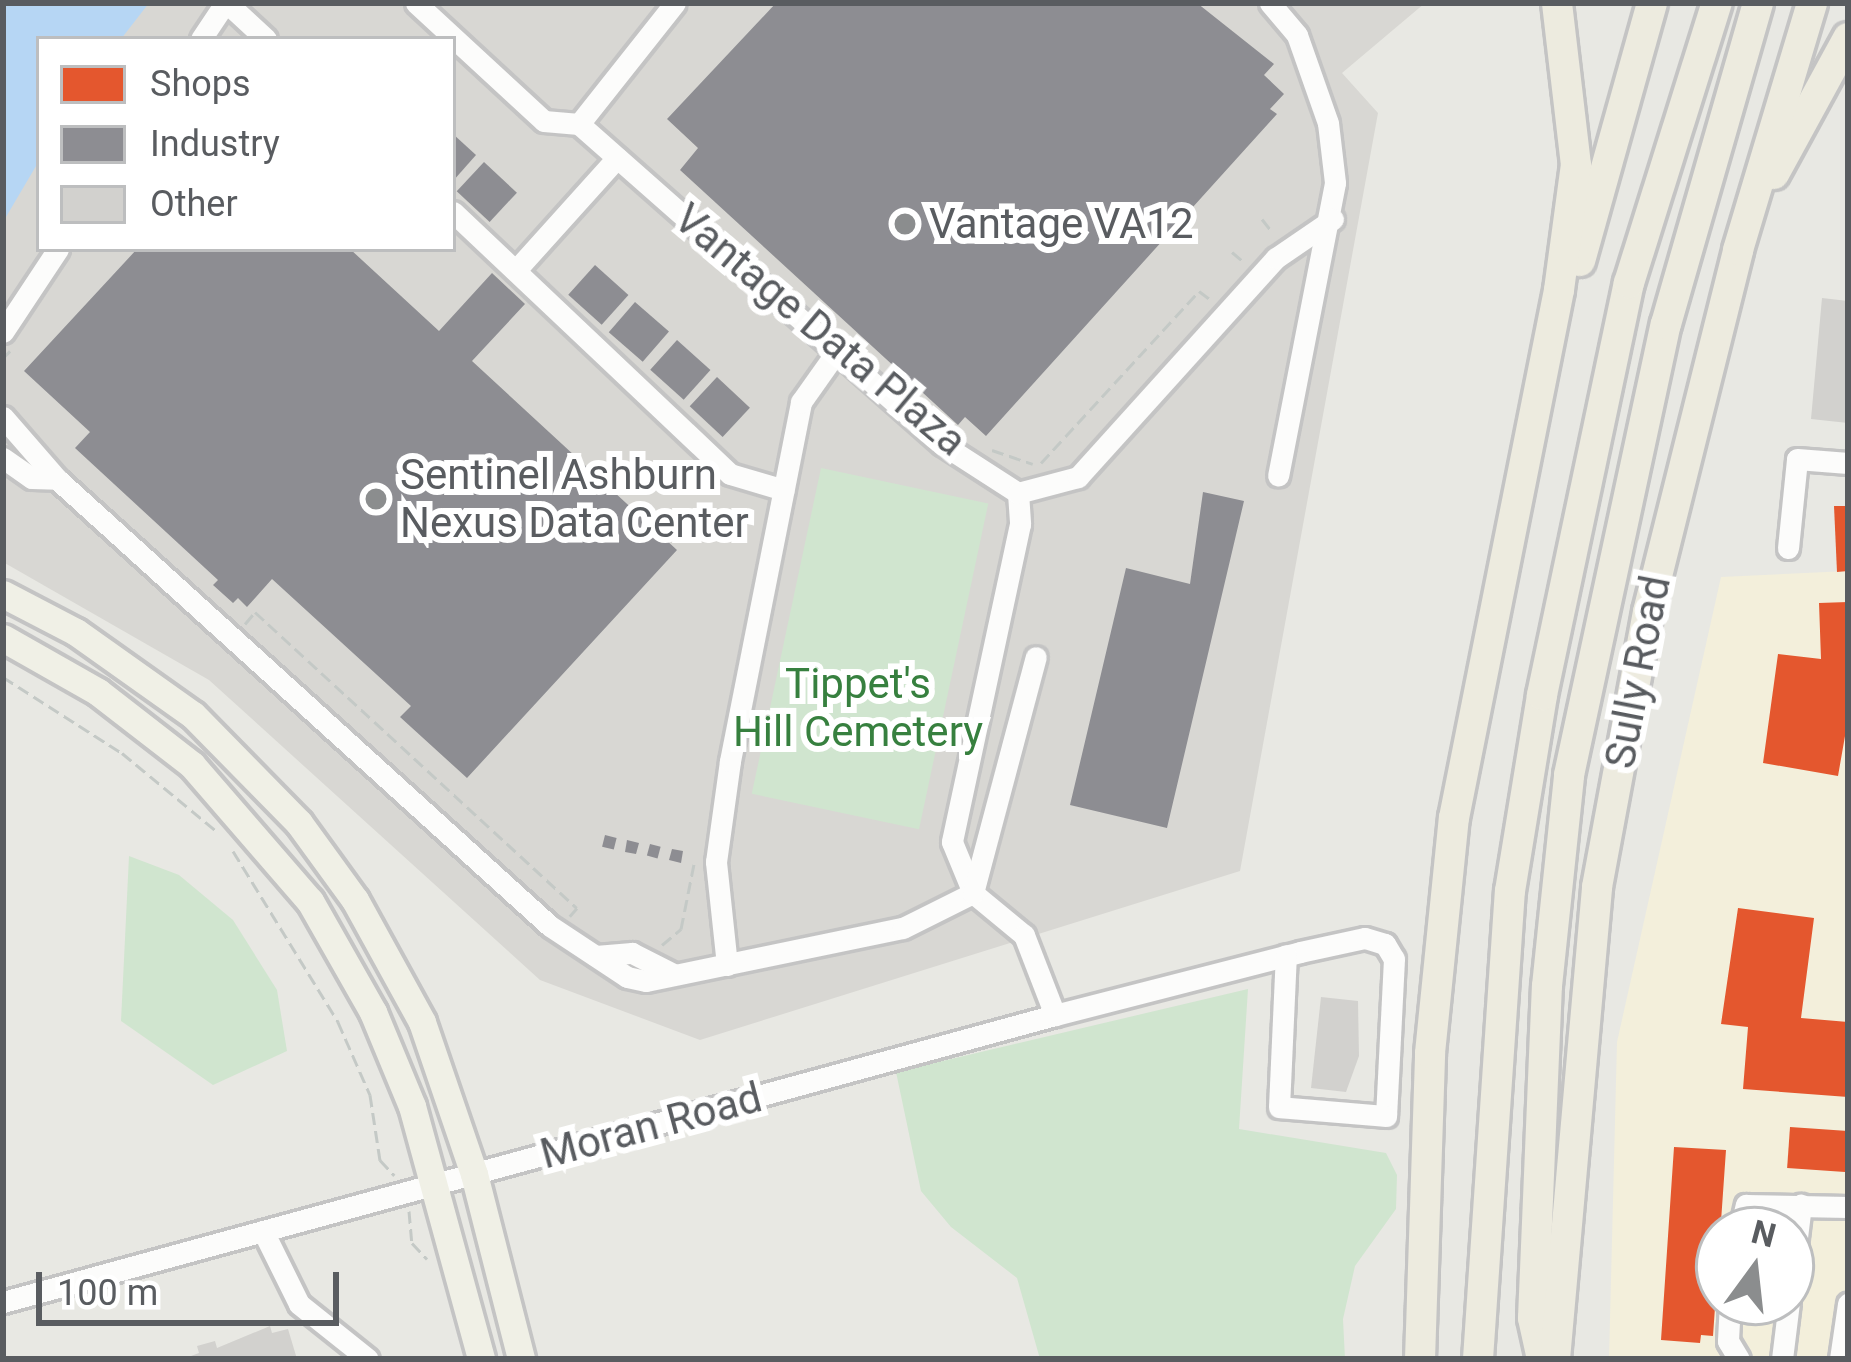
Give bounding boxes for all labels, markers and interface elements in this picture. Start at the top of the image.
legend [36,36,456,252]
text: Shops [150,63,251,105]
text: Industry [150,123,280,165]
text: Other [150,183,238,225]
street label: Vantage Data Plaza [664,193,976,467]
place label: Vantage VA12 [929,199,1194,249]
marker: Vantage VA12 [892,211,918,237]
place label: Sentinel Ashburn Nexus Data Center [400,450,749,548]
marker: Sentinel Ashburn Nexus Data Center [363,486,389,512]
street label: Sully Road [1595,571,1681,773]
park label: Tippet's Hill Cemetery [733,659,983,758]
street label: Moran Road [535,1072,767,1180]
north arrow [1695,1206,1815,1326]
text: N [1747,1212,1780,1255]
scale bar [42,1248,345,1322]
text: 100 m [57,1272,158,1314]

